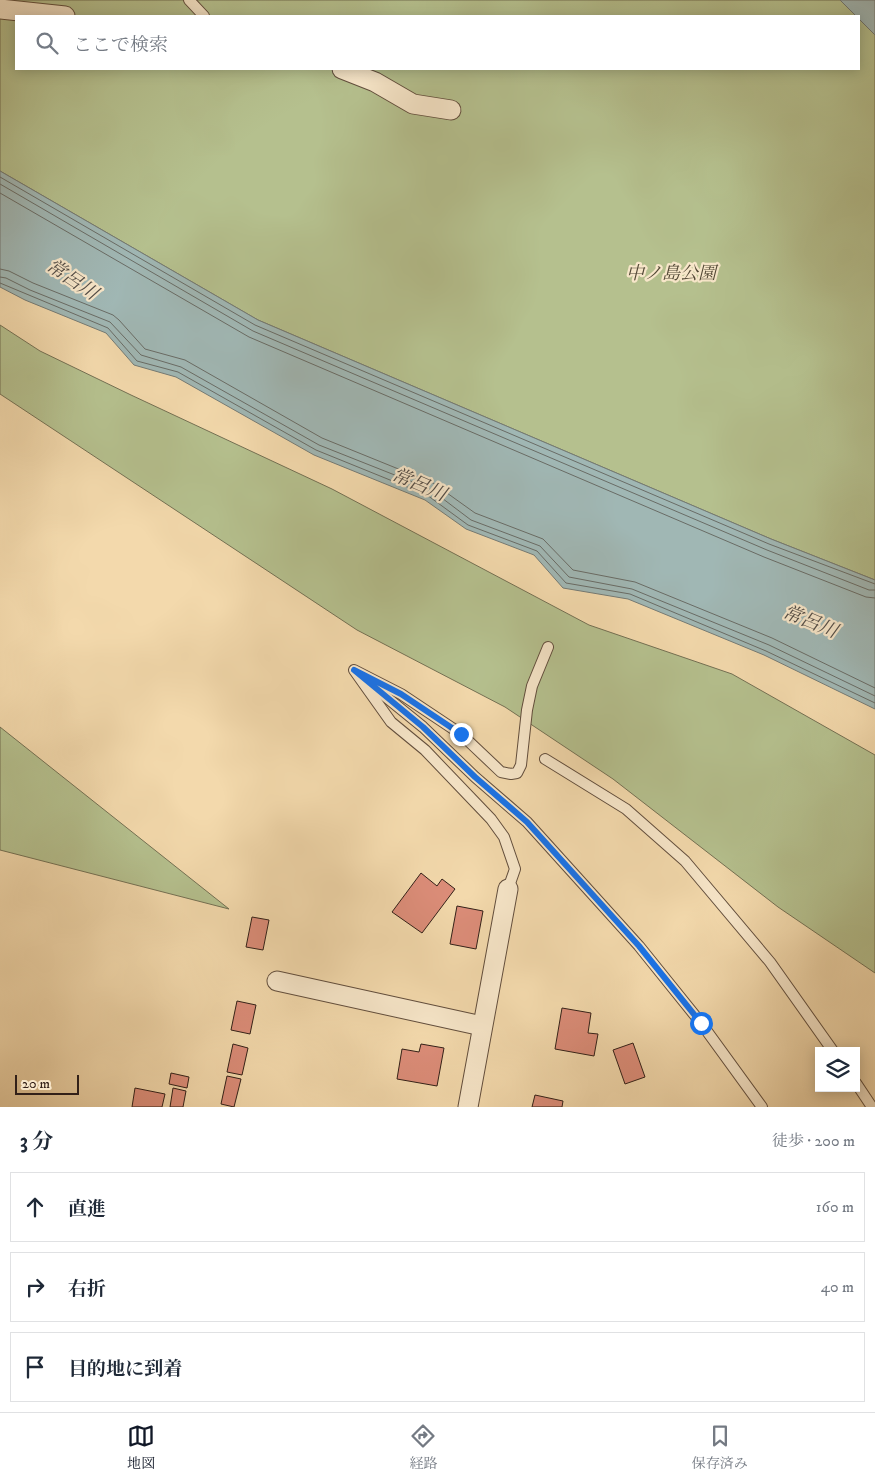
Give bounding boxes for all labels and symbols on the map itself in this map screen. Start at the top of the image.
water label: 常呂川 [42,255,104,307]
park label: 中ノ島公園 [626,263,719,285]
water label: 常呂川 [388,463,452,508]
water label: 常呂川 [779,601,843,644]
route end [450,723,473,746]
route start [690,1012,713,1035]
scale bar [15,1072,79,1095]

